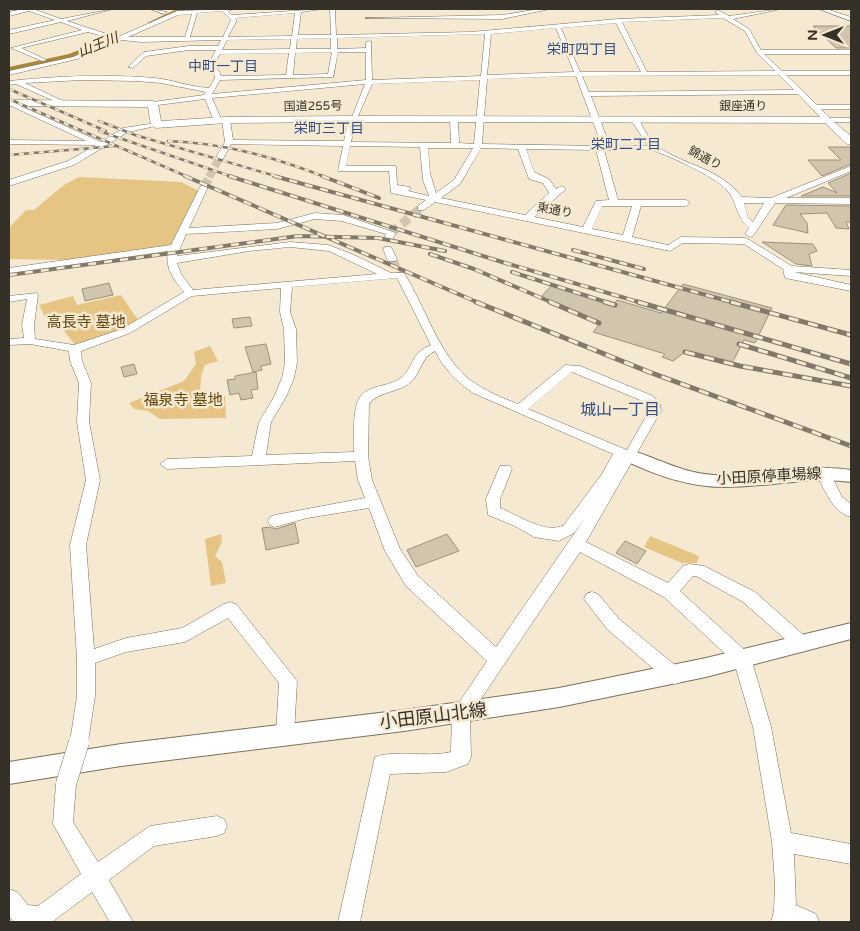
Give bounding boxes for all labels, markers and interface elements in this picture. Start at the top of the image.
north arrow [800,10,850,60]
water label: 山王川 [75,29,123,61]
text: N [804,29,821,41]
district label: 栄町四丁目 [547,41,617,58]
district label: 中町一丁目 [188,58,258,75]
street label: 国道255号 [284,98,342,114]
street label: 銀座通り [719,99,767,113]
district label: 栄町三丁目 [294,120,364,137]
district label: 栄町二丁目 [591,136,661,153]
street label: 錦通り [686,143,724,173]
street label: 東通り [536,200,574,220]
park label: 高長寺 墓地 [47,313,125,331]
park label: 福泉寺 墓地 [144,391,222,409]
district label: 城山一丁目 [580,400,660,420]
street label: 小田原停車場線 [716,464,822,488]
street label: 小田原山北線 [378,699,488,733]

